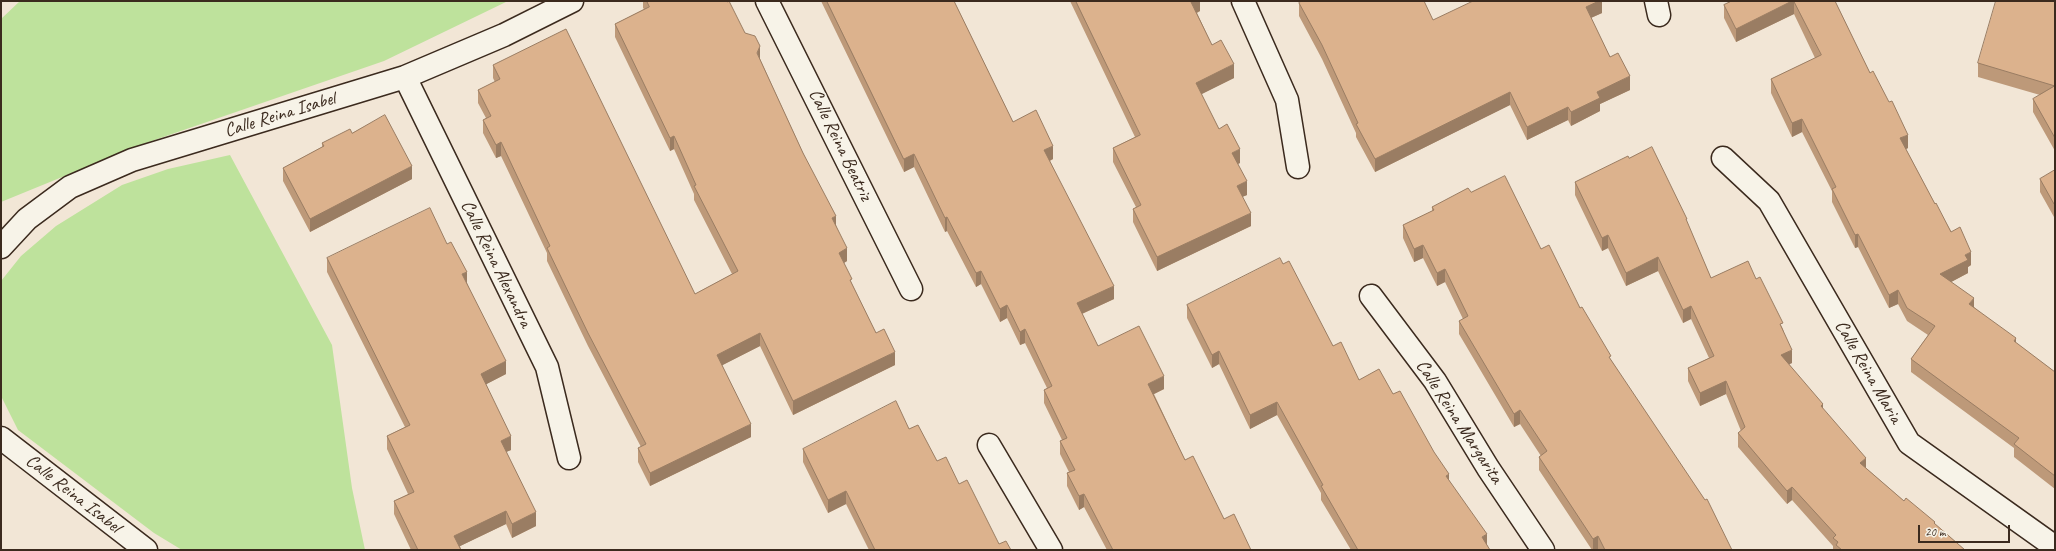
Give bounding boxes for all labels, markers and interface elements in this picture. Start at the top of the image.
street label: Calle Reina Beatriz [803,85,877,205]
street label: Calle Reina Isabel [222,87,338,143]
street label: Calle Reina Alexandra [455,197,537,331]
street label: Calle Reina Maria [1829,316,1907,428]
street label: Calle Reina Margarita [1410,356,1508,488]
street label: Calle Reina Isabel [21,450,125,538]
scale bar [1920,517,2012,543]
text: 20 m [1925,524,1945,540]

